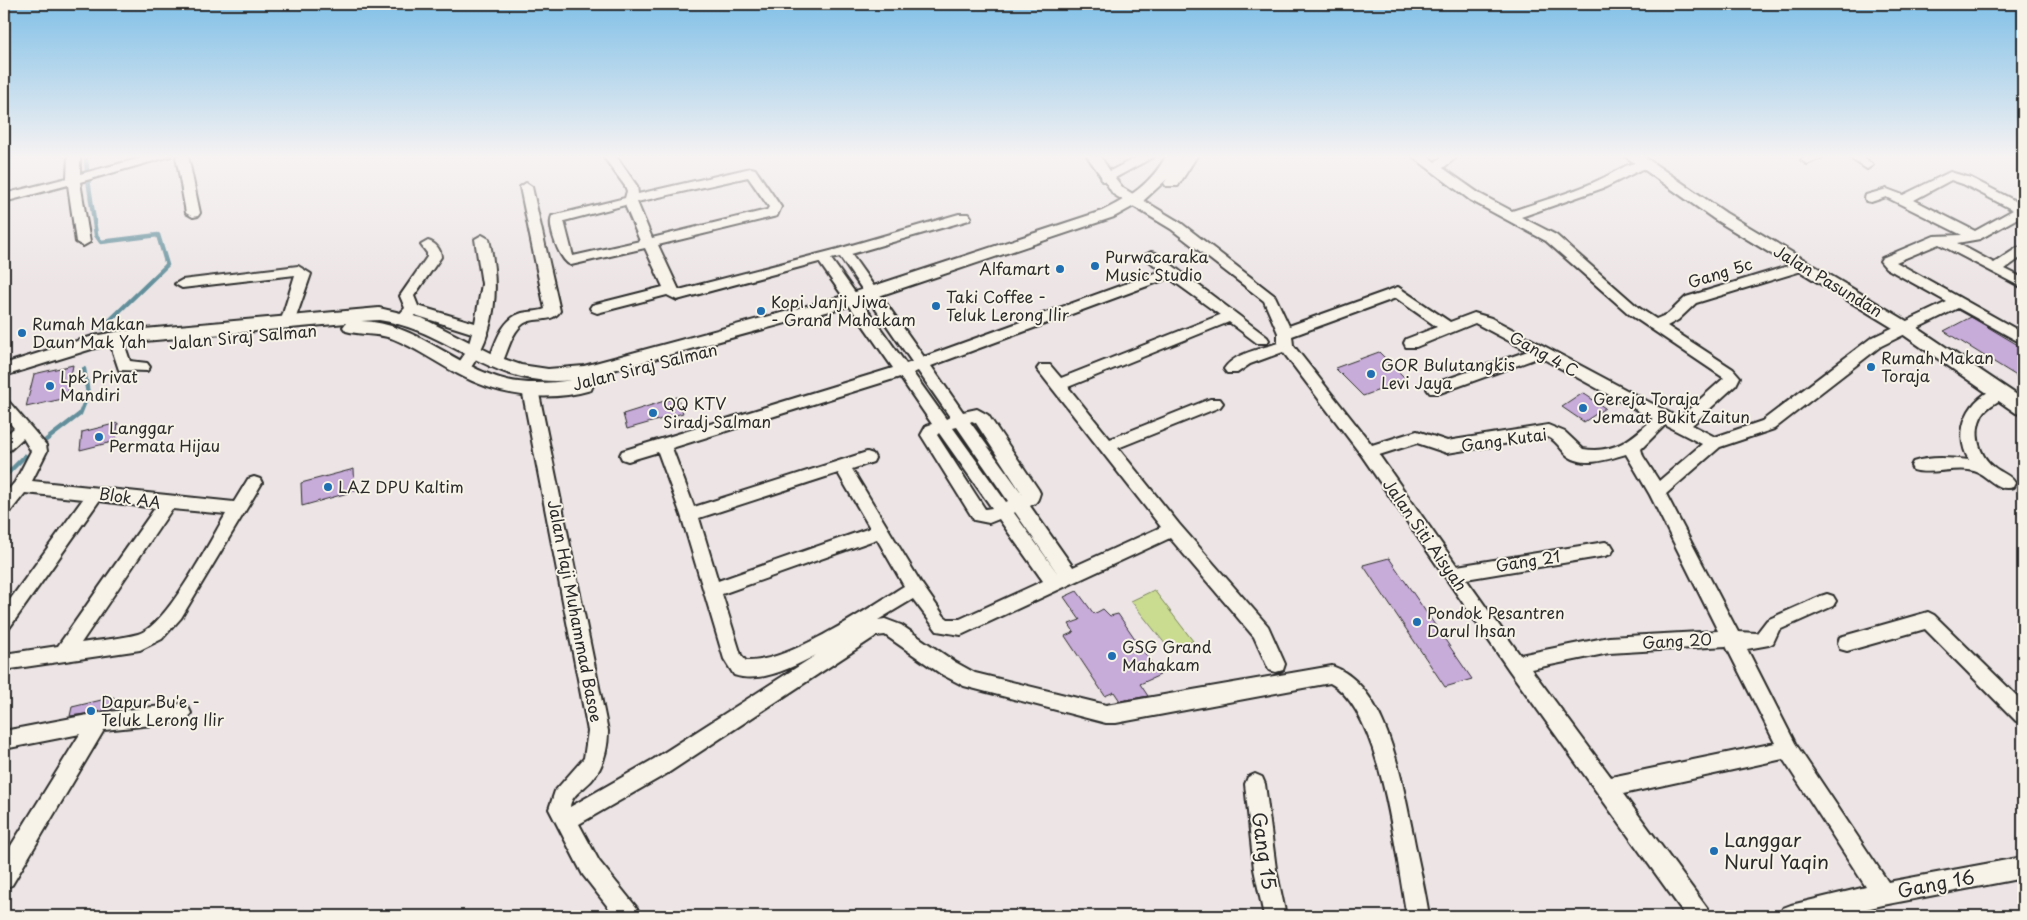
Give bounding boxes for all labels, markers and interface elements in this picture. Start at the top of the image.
street label: Jalan Pasundan [1770,238,1887,322]
place label: Purwacaraka Music Studio [1105,244,1208,286]
street label: Gang 5c [1685,251,1755,293]
place label: Alfamart [979,256,1050,280]
marker: Purwacaraka Music Studio [1089,260,1101,272]
marker: Alfamart [1054,263,1066,275]
place label: Taki Coffee - Teluk Lerong Ilir [946,284,1070,326]
place label: Kopi Janji Jiwa - Grand Mahakam [771,289,916,331]
marker: Taki Coffee - Teluk Lerong Ilir [930,300,942,312]
marker: Kopi Janji Jiwa - Grand Mahakam [755,305,767,317]
place label: Rumah Makan Daun Mak Yah [32,311,146,353]
street label: Jalan Siraj Salman [168,318,318,354]
street label: Gang 4 C [1506,324,1583,382]
marker: Rumah Makan Daun Mak Yah [16,327,28,339]
street label: Jalan Siraj Salman [570,336,720,396]
place label: Rumah Makan Toraja [1881,345,1994,387]
place label: GOR Bulutangkis Levi Jaya [1381,352,1515,394]
marker: Rumah Makan Toraja [1865,361,1877,373]
place label: Lpk Privat Mandiri [60,364,138,406]
marker: GOR Bulutangkis Levi Jaya [1365,368,1377,380]
marker: Lpk Privat Mandiri [44,380,56,392]
place label: Gereja Toraja Jemaat Bukit Zaitun [1593,386,1750,428]
place label: QQ KTV Siradj Salman [663,391,771,433]
marker: Gereja Toraja Jemaat Bukit Zaitun [1577,402,1589,414]
marker: QQ KTV Siradj Salman [647,407,659,419]
place label: Langgar Permata Hijau [109,415,220,457]
street label: Gang Kutai [1459,421,1548,457]
marker: Langgar Permata Hijau [93,431,105,443]
street label: Jalan Siti Aisyah [1378,473,1474,596]
place label: LAZ DPU Kaltim [338,474,464,498]
street label: Blok AA [98,480,163,514]
marker: LAZ DPU Kaltim [322,481,334,493]
street label: Jalan Haji Muhammad Basoe [543,498,609,724]
street label: Gang 21 [1494,543,1562,577]
place label: Pondok Pesantren Darul Ihsan [1427,600,1565,642]
marker: Pondok Pesantren Darul Ihsan [1411,616,1423,628]
street label: Gang 20 [1642,626,1712,654]
place label: GSG Grand Mahakam [1122,634,1212,676]
marker: GSG Grand Mahakam [1106,650,1118,662]
place label: Dapur Bu'e - Teluk Lerong Ilir [101,689,225,731]
marker: Dapur Bu'e - Teluk Lerong Ilir [85,705,97,717]
street label: Gang 15 [1246,810,1284,891]
place label: Langgar Nurul Yaqin [1724,825,1829,875]
marker: Langgar Nurul Yaqin [1708,845,1720,857]
street label: Gang 16 [1895,862,1977,904]

